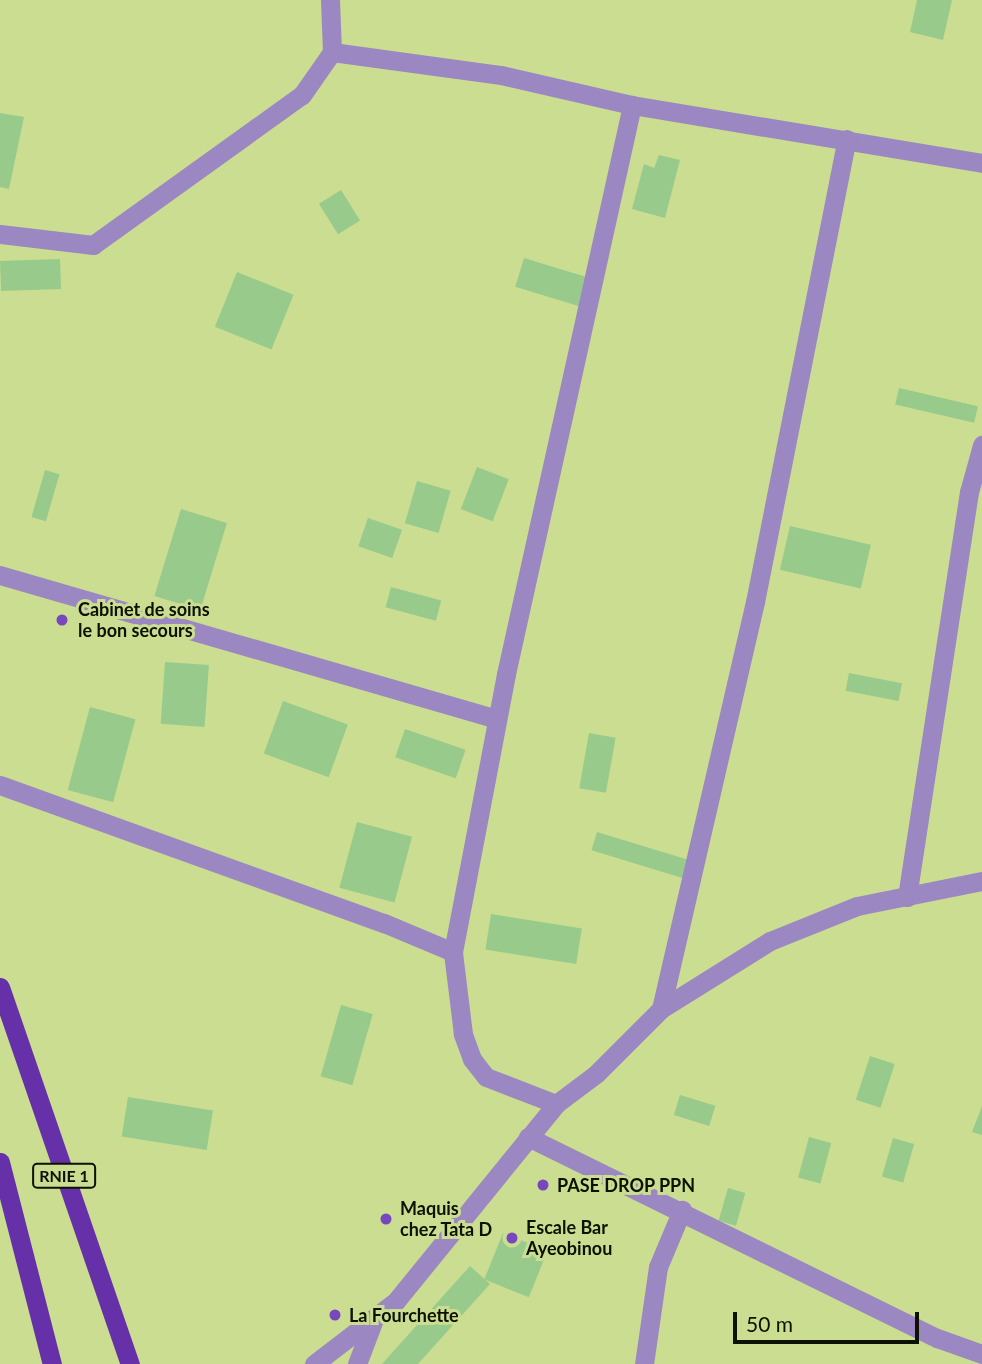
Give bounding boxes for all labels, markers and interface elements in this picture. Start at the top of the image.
place label: Cabinet de soins le bon secours [78,599,210,642]
marker: Cabinet de soins le bon secours [52,610,72,630]
road number: RNIE 1 [31,1164,97,1188]
place label: PASE DROP PPN [557,1174,696,1196]
marker: PASE DROP PPN [535,1177,551,1193]
place label: Maquis chez Tata D [400,1198,493,1240]
marker: Maquis chez Tata D [378,1211,394,1227]
place label: Escale Bar Ayeobinou [526,1217,612,1260]
marker: Escale Bar Ayeobinou [504,1230,520,1246]
scale bar [737,1298,922,1342]
place label: La Fourchette [349,1304,459,1326]
marker: La Fourchette [327,1307,343,1323]
text: 50 m [746,1311,793,1336]

